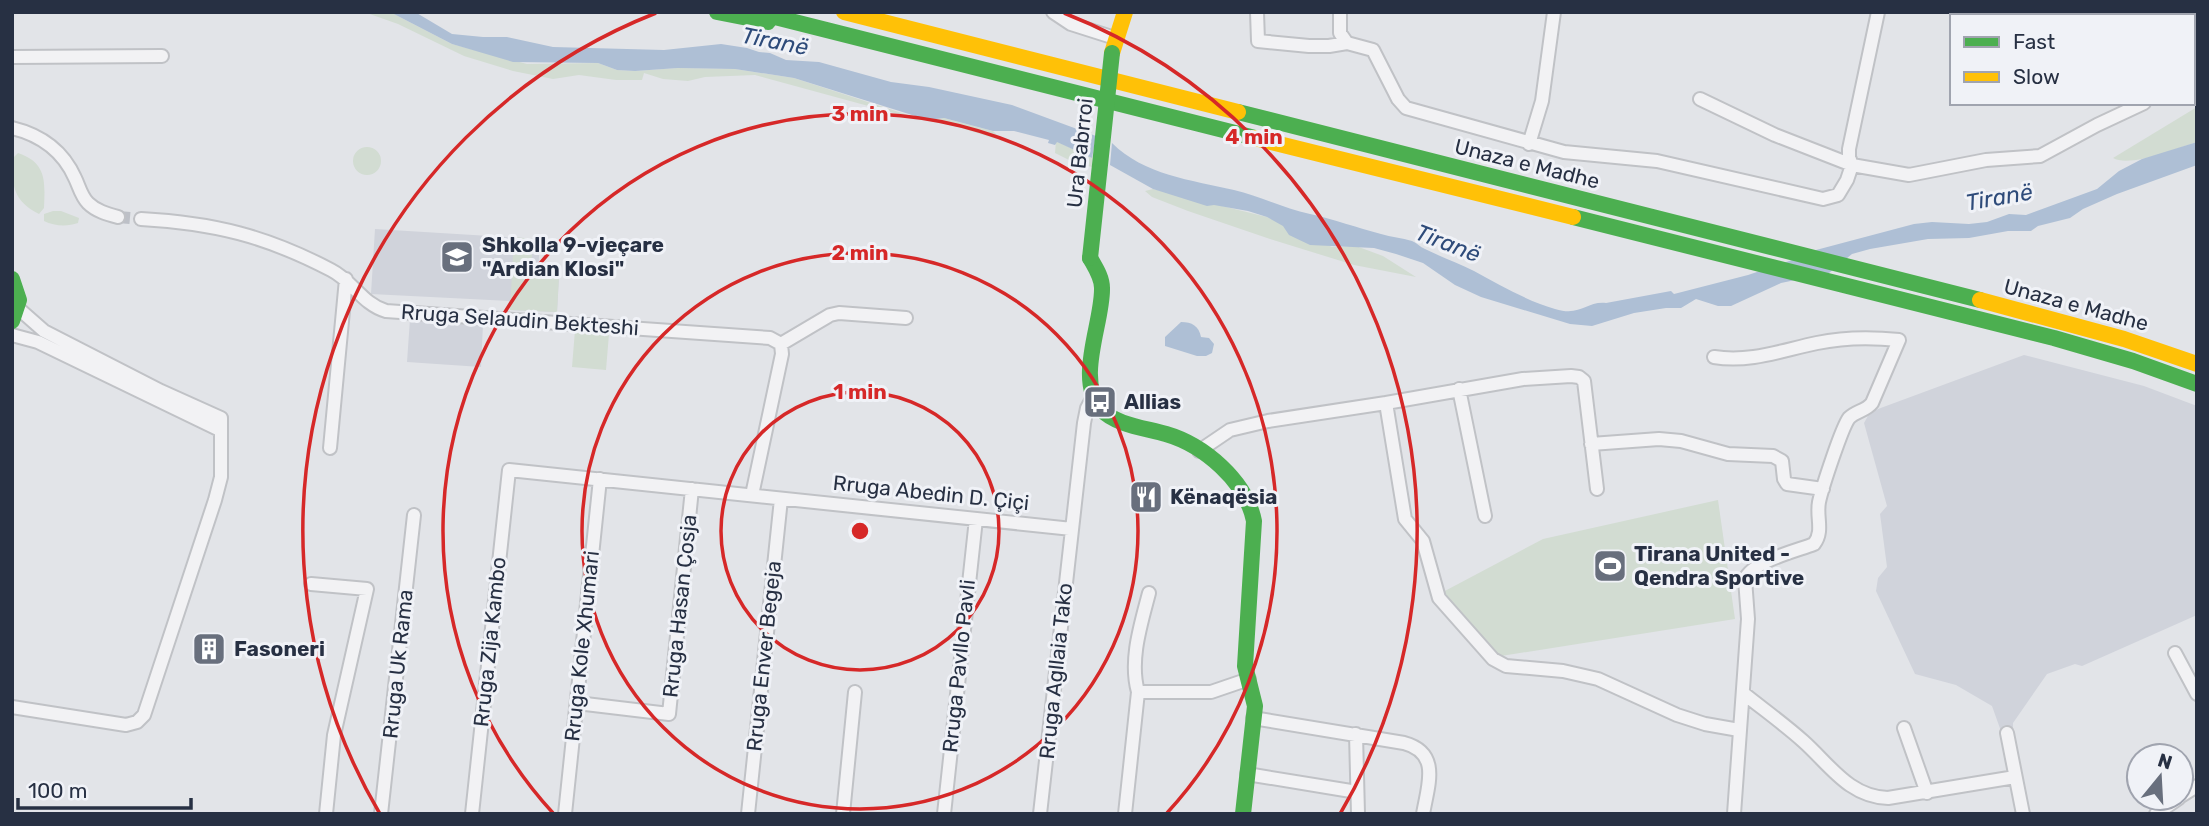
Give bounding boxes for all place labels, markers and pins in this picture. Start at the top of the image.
place label: Shkolla 9-vjeçare "Ardian Klosi" [482,232,664,281]
school or university icon: Shkolla 9-vjeçare "Ardian Klosi" [438,238,476,276]
bus stop icon: Allias [1081,383,1119,421]
place label: Allias [1124,389,1181,414]
restaurant icon: Kënaqësia [1127,478,1165,516]
place label: Kënaqësia [1170,484,1277,509]
centre of rings [848,519,872,543]
place label: Tirana United - Qendra Sportive [1634,541,1804,590]
sports icon: Tirana United - Qendra Sportive [1591,547,1629,585]
building icon: Fasoneri [190,630,228,668]
place label: Fasoneri [234,636,325,661]

